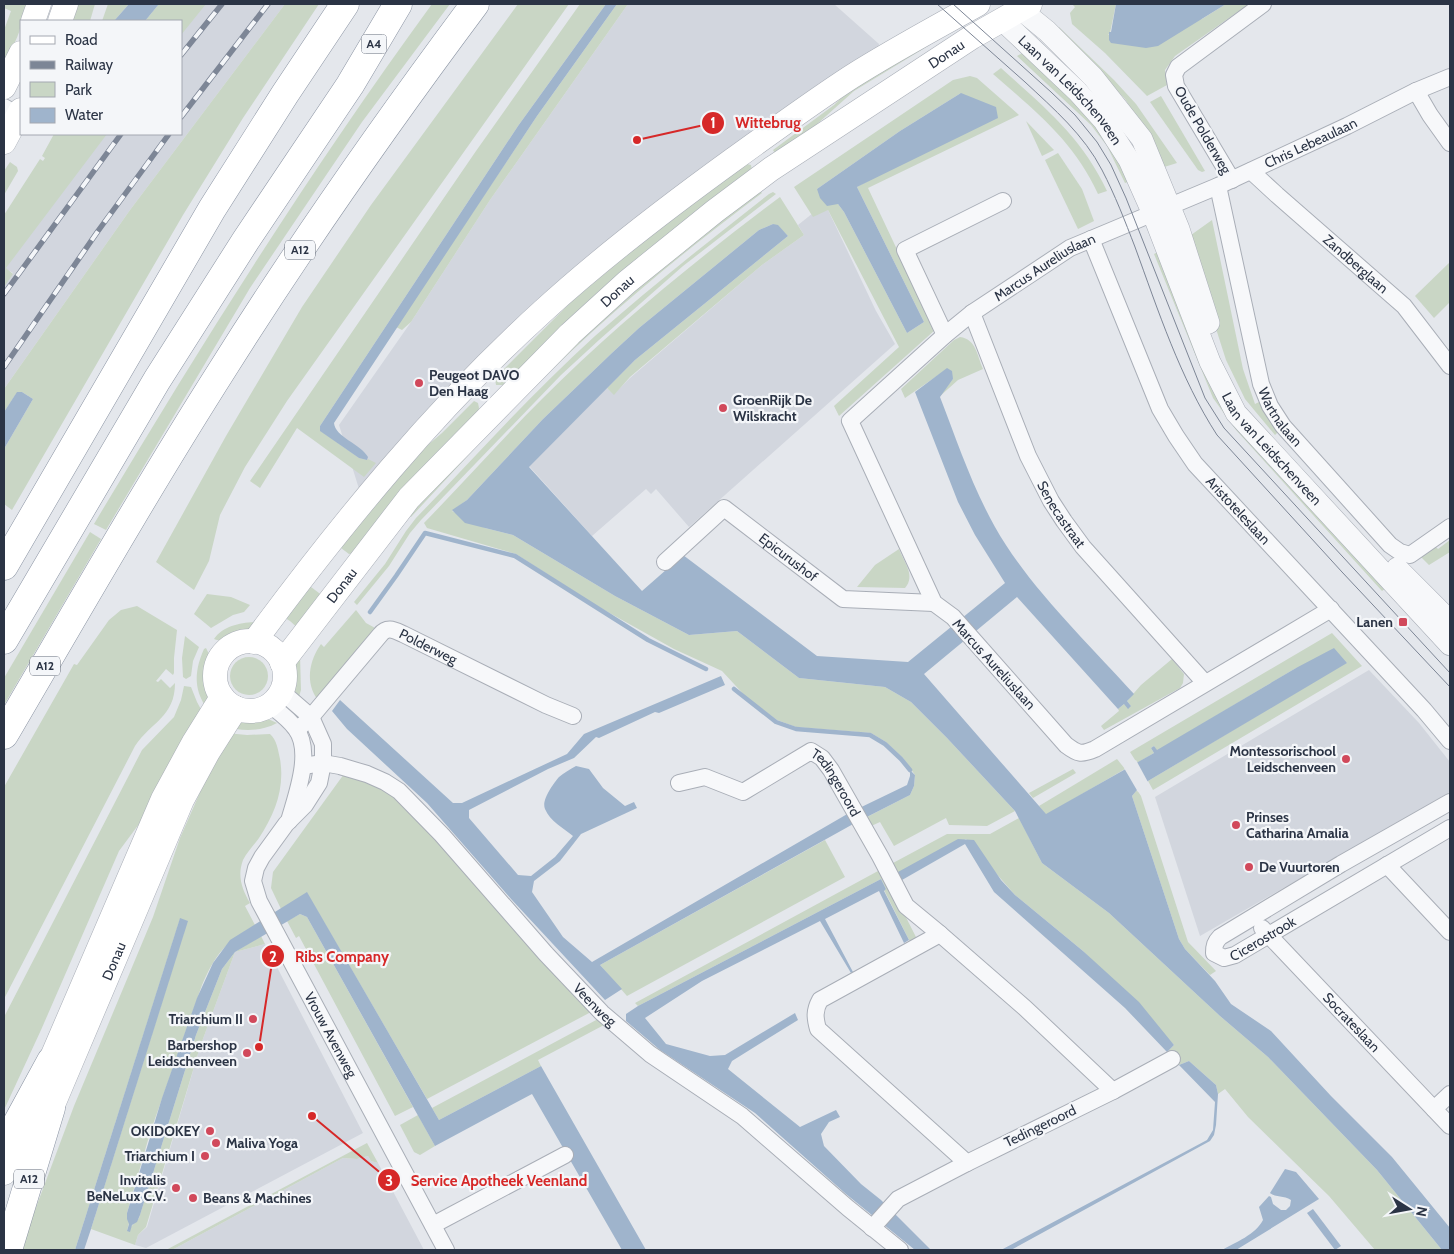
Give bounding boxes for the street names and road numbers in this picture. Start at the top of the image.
street label: Laan van Leidschenveen [1015,31,1126,148]
road number: A4 [362,34,386,54]
street label: Donau [925,35,968,72]
street label: Oude Polderweg [1171,83,1236,178]
street label: Chris Lebeaulaan [1261,113,1360,172]
street label: Marcus Aureliuslaan [990,229,1098,305]
street label: Zandberglaan [1319,230,1392,297]
road number: A12 [285,240,315,260]
street label: Donau [597,271,638,311]
street label: Wartnalaan [1254,385,1306,450]
street label: Laan van Leidschenveen [1218,389,1326,509]
street label: Aristoteleslaan [1202,472,1274,548]
street label: Senecastraat [1033,478,1090,552]
street label: Epicurushof [755,529,822,586]
street label: Donau [323,564,361,607]
street label: Marcus Aureliuslaan [948,615,1040,713]
street label: Polderweg [396,625,461,669]
road number: A12 [30,656,60,676]
street label: Tedingeroord [808,745,865,820]
street label: Cicerostrook [1228,912,1300,965]
street label: Donau [98,939,130,983]
street label: Veenweg [569,979,621,1031]
street label: Vrouw Avenweg [300,989,361,1082]
street label: Socrateslaan [1319,989,1384,1056]
street label: Tedingeroord [1001,1101,1079,1151]
road number: A12 [14,1170,44,1188]

